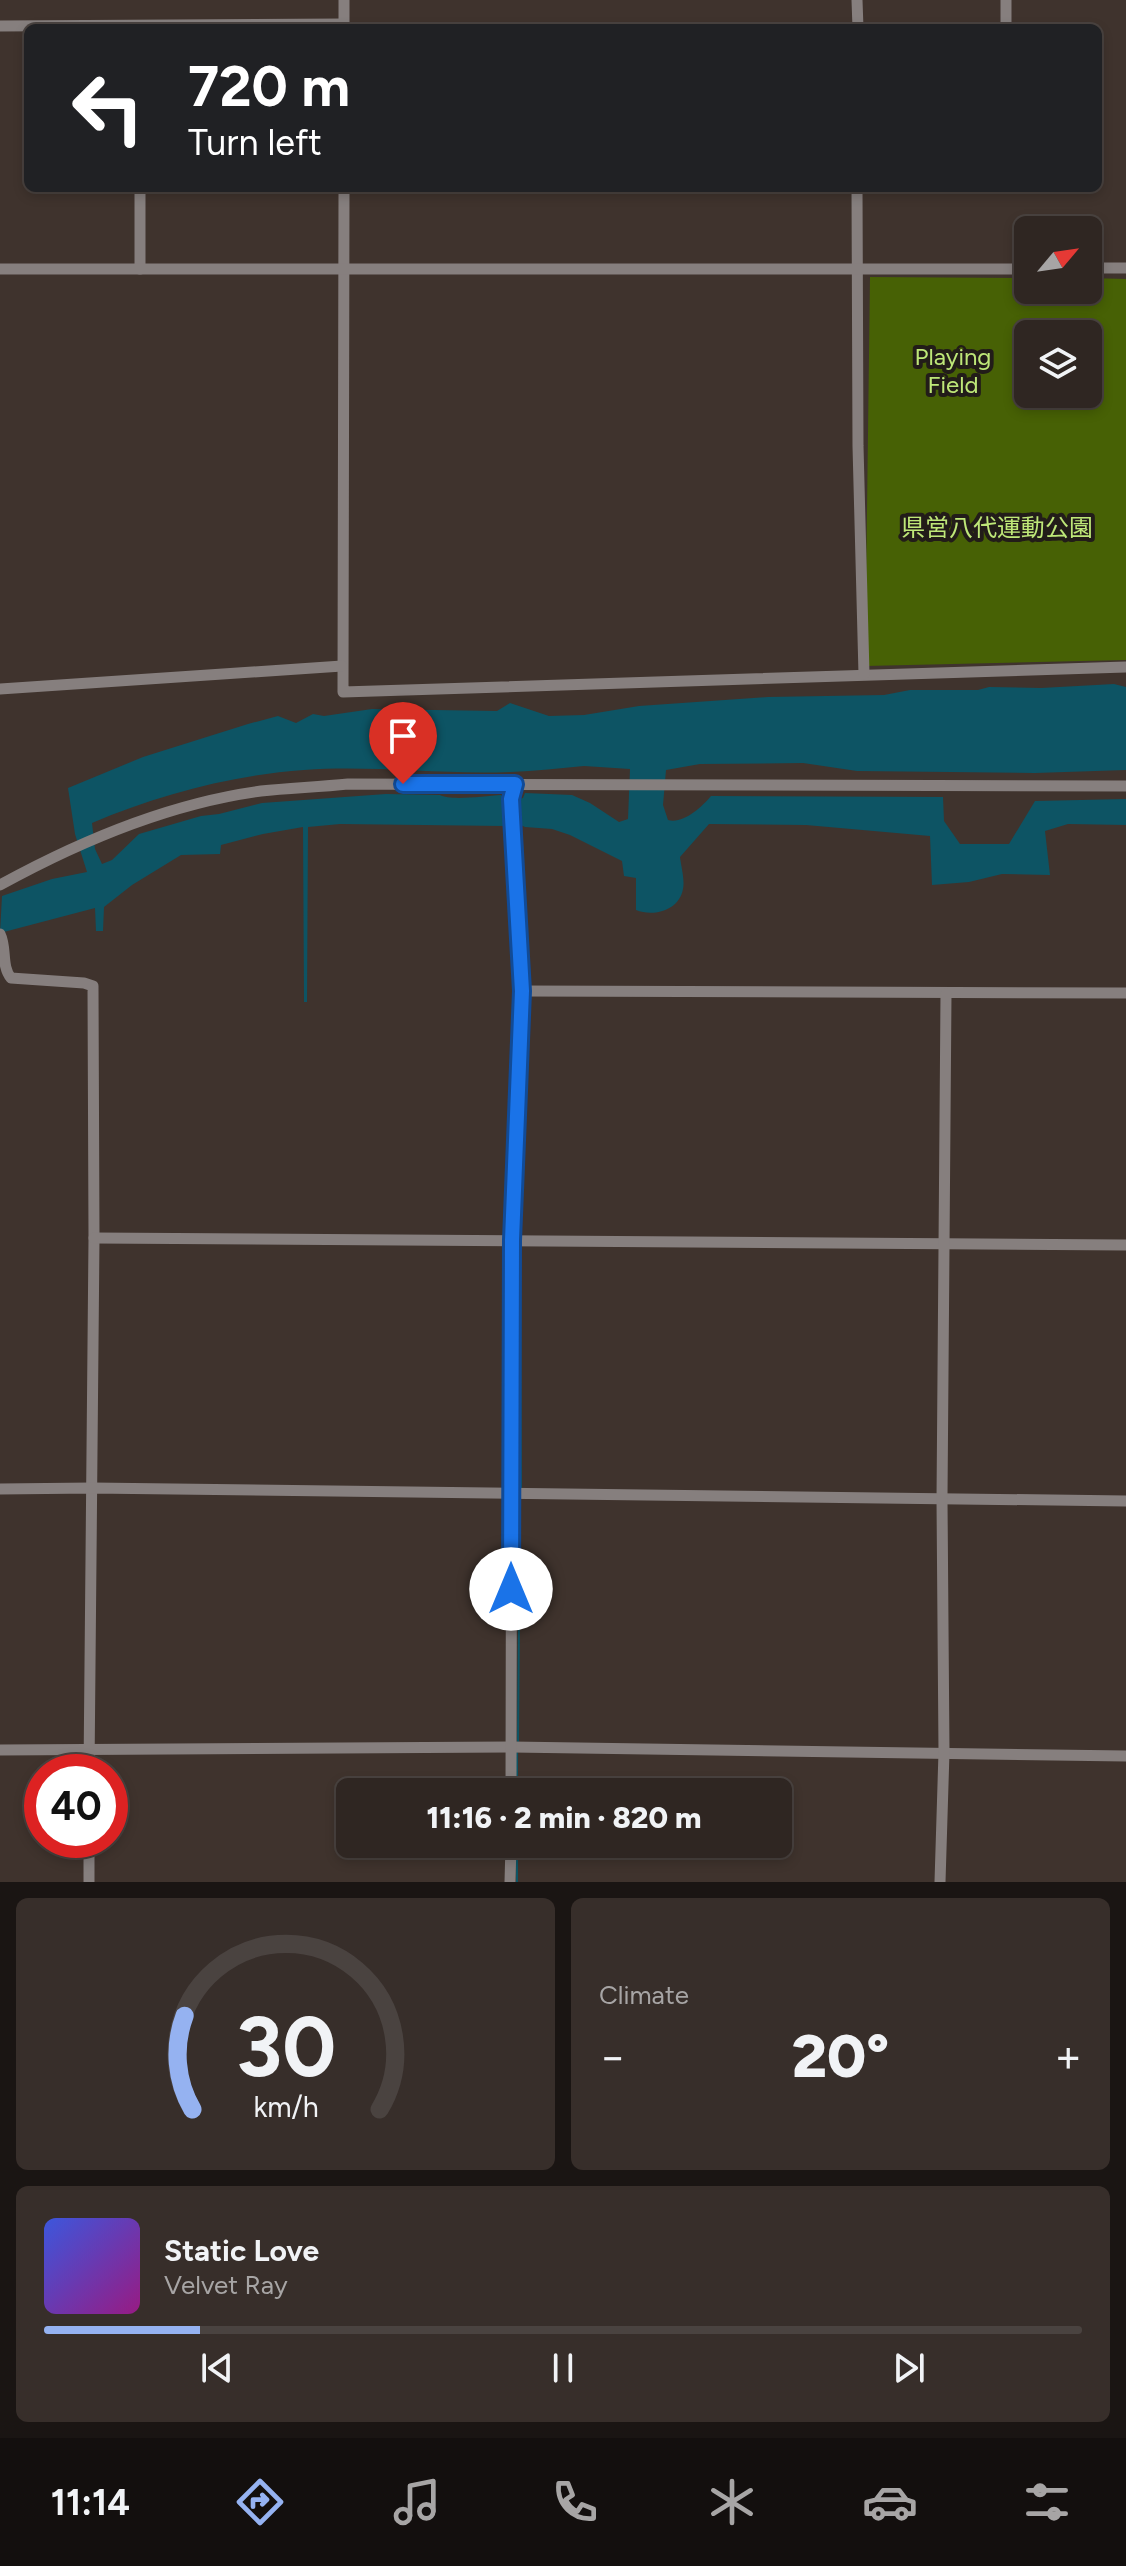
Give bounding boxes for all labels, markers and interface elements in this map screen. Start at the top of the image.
text: 720 m [188,53,350,120]
icon: left [56,56,160,160]
text: Turn left [188,121,322,164]
north arrow [1014,216,1102,304]
map controls [1014,216,1102,408]
button: layers [1014,320,1102,408]
park label: Playing Field [915,342,991,399]
park label: 県営八代運動公園 [901,513,1093,542]
pin [369,702,437,784]
icon: arrive [381,714,425,758]
position arrow [469,1547,553,1631]
speed limit sign: 40 [24,1754,128,1858]
text: 11:16 · 2 min · 820 m [426,1799,702,1836]
text: Climate [599,1979,689,2011]
text: 30 [235,1997,336,2097]
text: 20° [792,2020,889,2092]
text: − [599,2030,626,2083]
text: + [1055,2030,1082,2083]
text: km/h [253,2090,318,2124]
text: Static Love [164,2232,319,2269]
text: Velvet Ray [164,2269,288,2301]
icon: previous [195,2346,239,2390]
icon: pause [541,2346,585,2390]
icon: next [887,2346,931,2390]
icon: directions [232,2474,288,2530]
icon: music [389,2474,445,2530]
icon: phone [547,2474,603,2530]
icon: climate [704,2474,760,2530]
icon: car [862,2474,918,2530]
icon: filters [1019,2474,1075,2530]
text: 11:14 [51,2481,130,2524]

